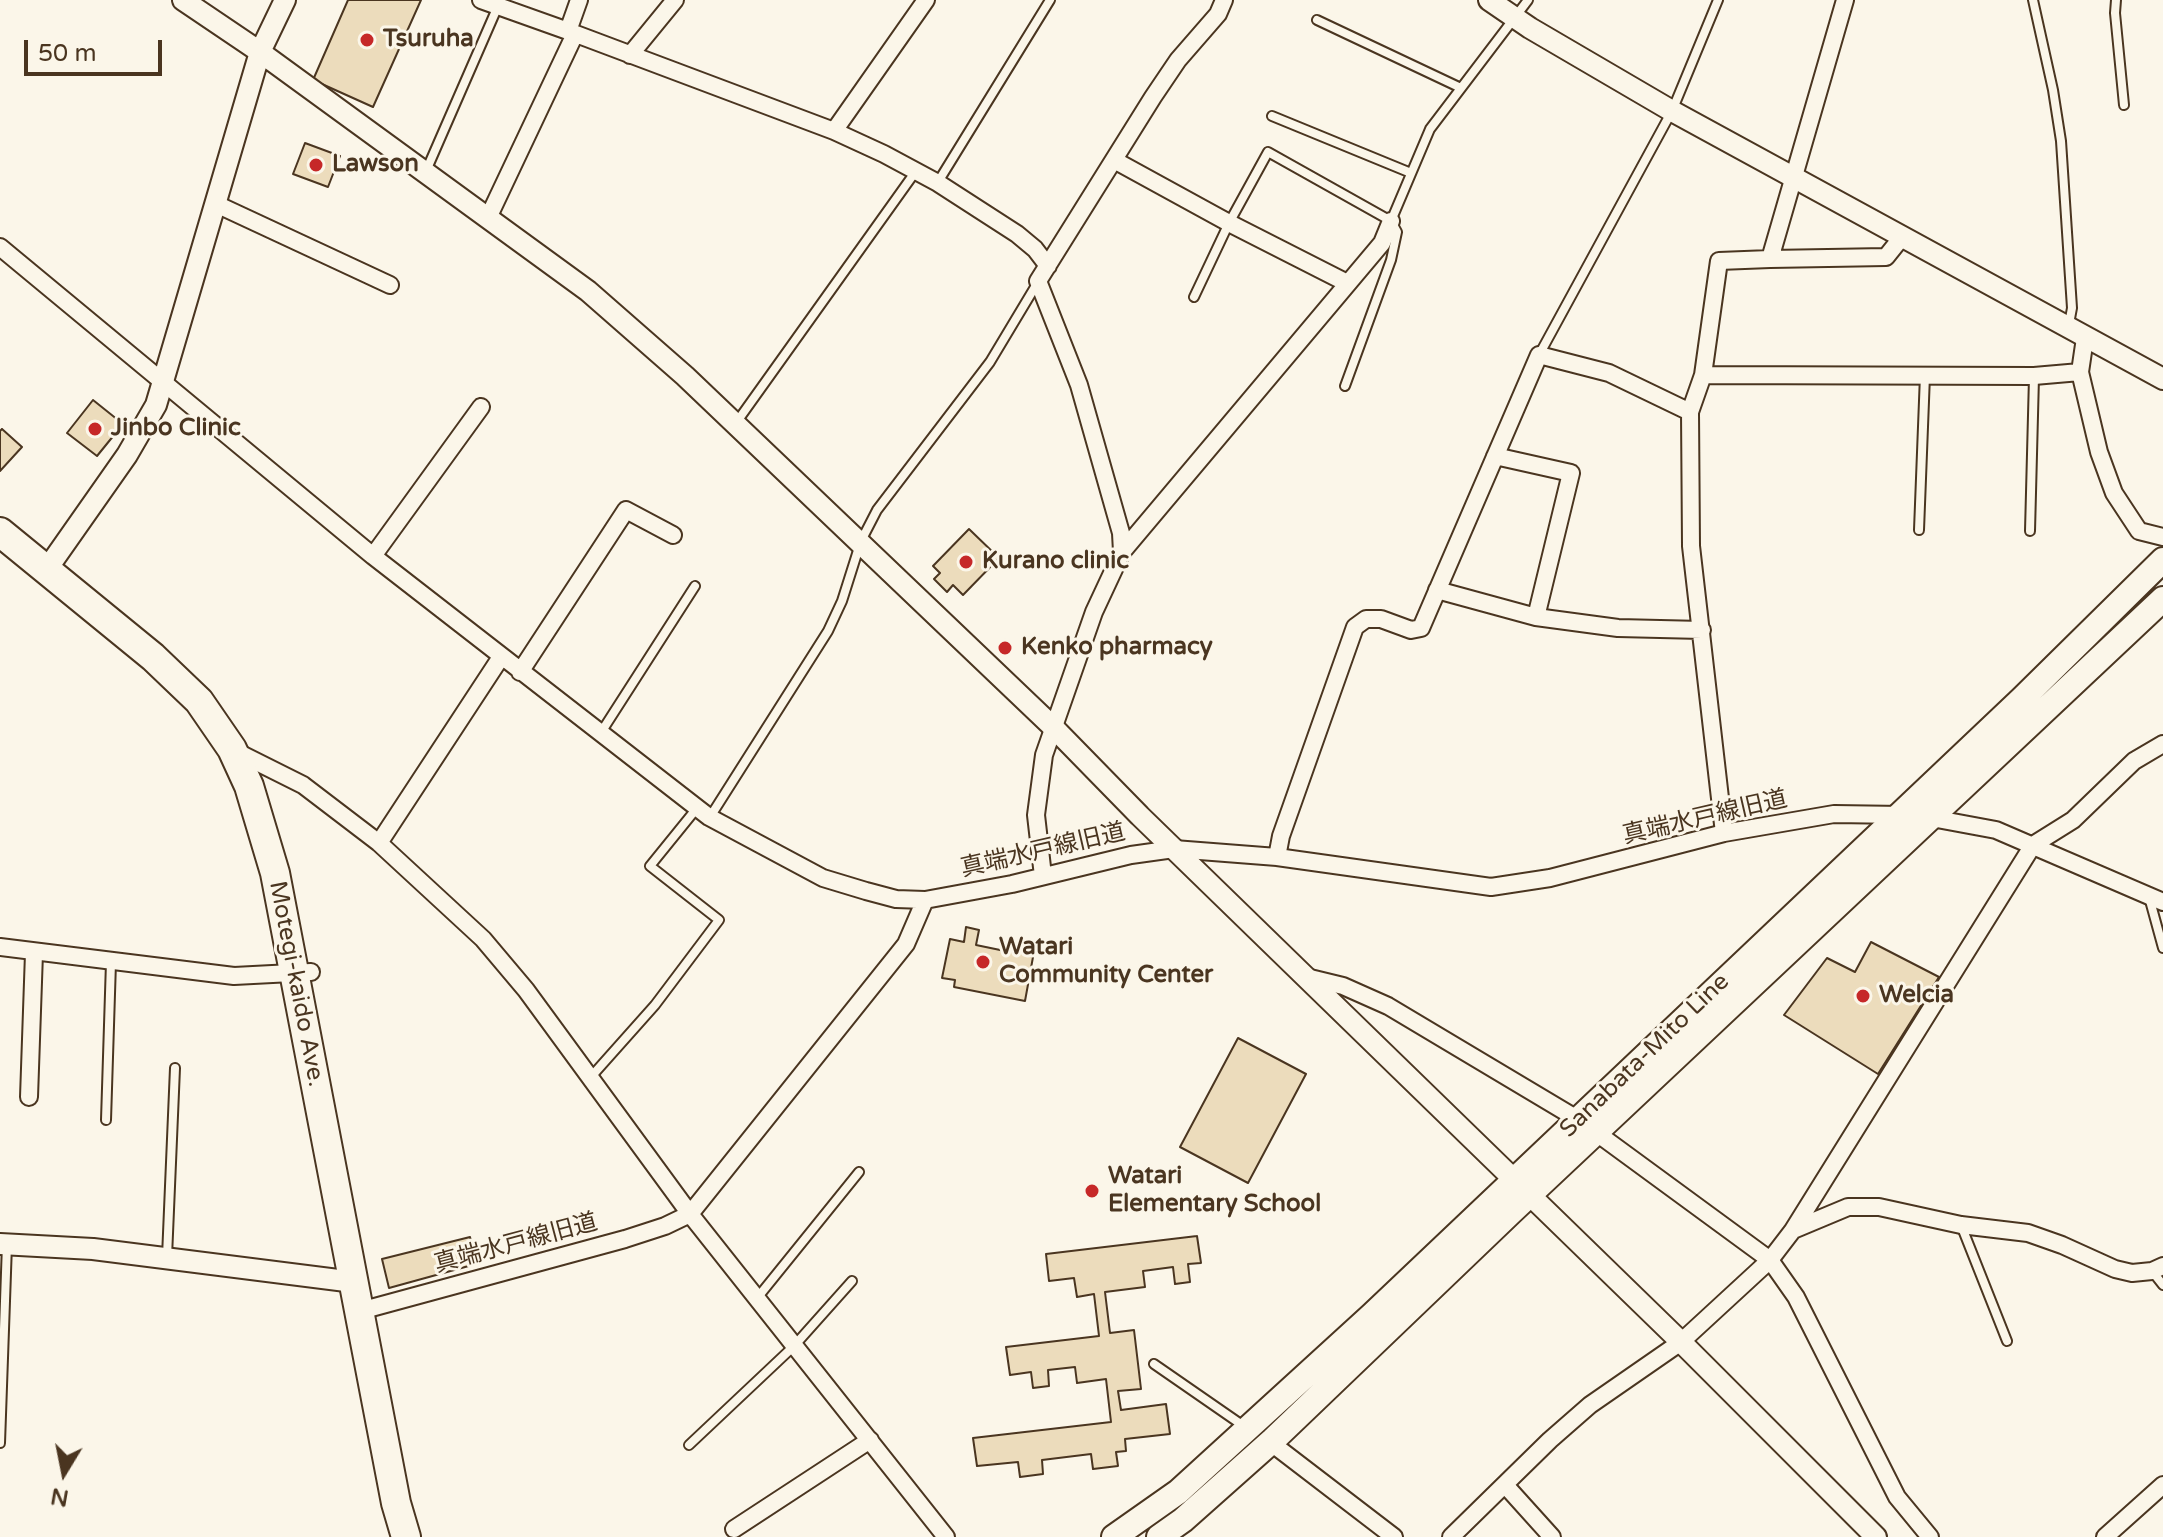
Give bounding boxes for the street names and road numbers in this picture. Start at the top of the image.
street label: 真端水戸線旧道 [1620,785,1790,851]
street label: 真端水戸線旧道 [958,818,1128,884]
street label: Motegi-kaido Ave. [262,879,330,1089]
street label: Sanabata-Mito Line [1554,968,1736,1144]
street label: 真端水戸線旧道 [431,1208,601,1280]

